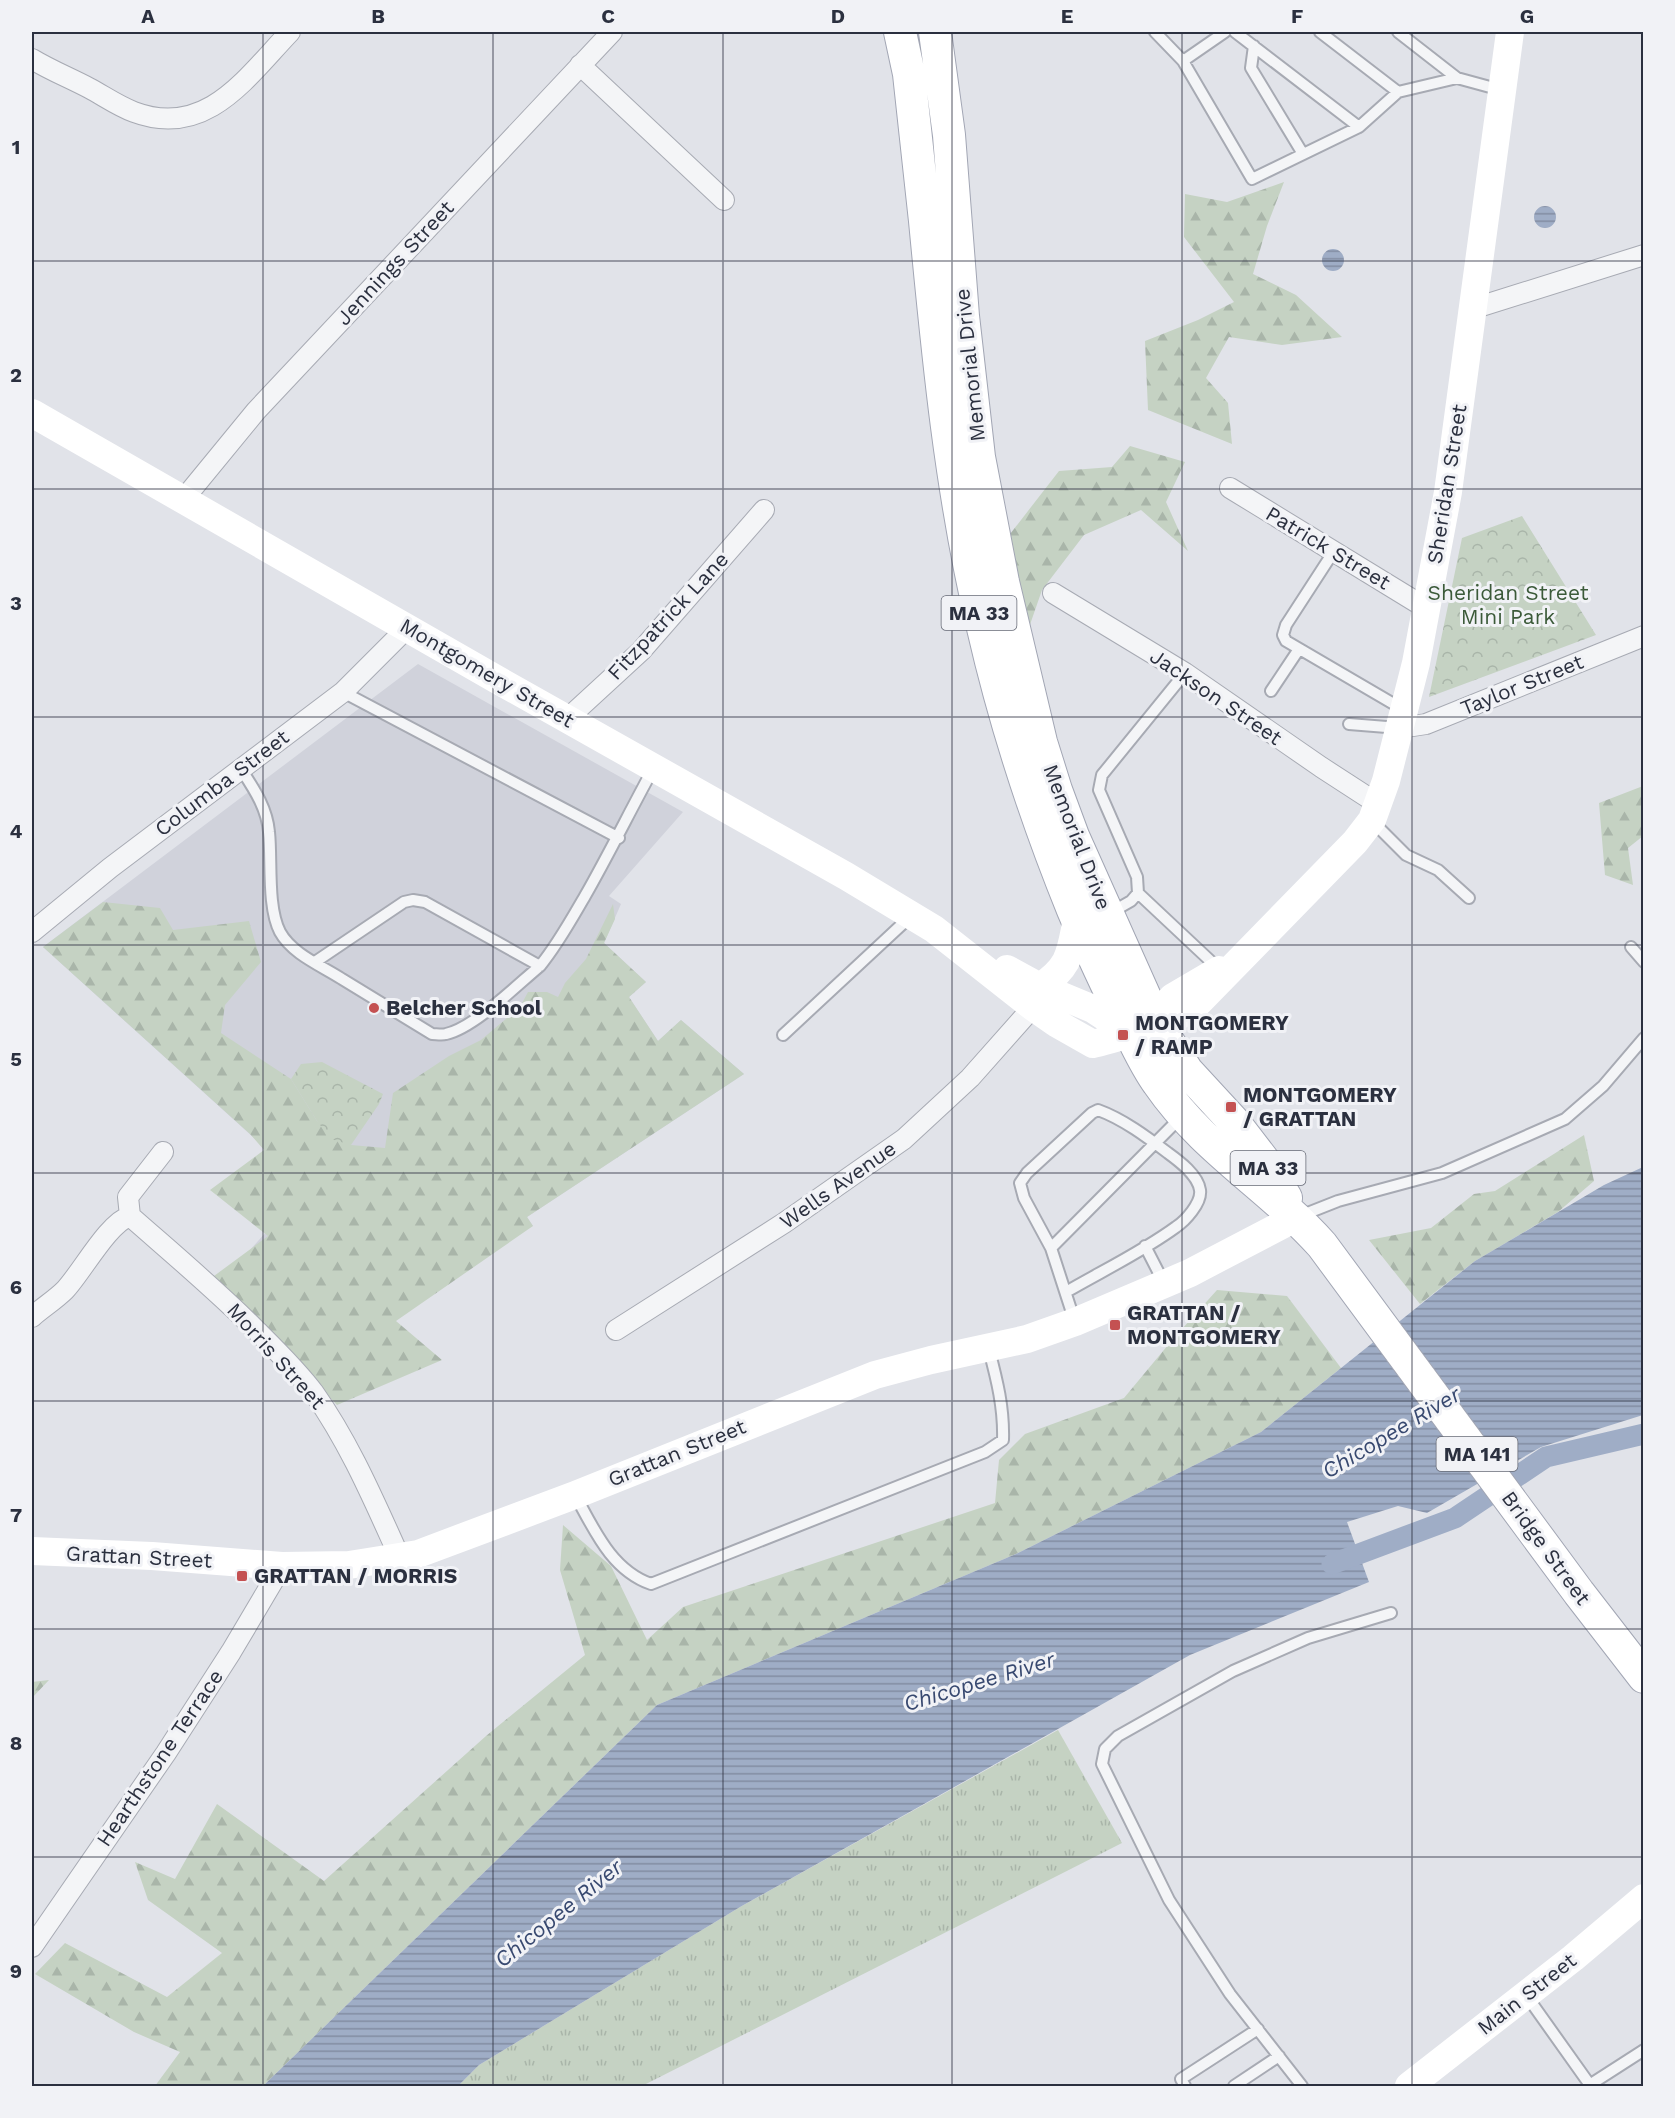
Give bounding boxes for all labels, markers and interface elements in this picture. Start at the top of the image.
text: A [141,4,155,28]
text: B [371,4,385,28]
text: C [601,4,615,28]
text: D [831,4,845,28]
text: E [1061,4,1073,28]
text: F [1291,4,1303,28]
text: G [1520,4,1534,28]
text: 1 [12,135,20,159]
street label: Jennings Street [331,195,459,330]
street label: Memorial Drive [949,287,990,443]
text: 2 [10,363,22,387]
street label: Sheridan Street [1422,402,1471,565]
street label: Patrick Street [1261,501,1395,595]
street label: Fitzpatrick Lane [602,546,733,685]
park label: Sheridan Street Mini Park [1427,580,1589,629]
text: 3 [10,591,22,615]
road number: MA 33 [942,596,1016,630]
street label: Montgomery Street [396,612,579,733]
street label: Jackson Street [1146,643,1287,750]
street label: Taylor Street [1457,648,1587,721]
street label: Columba Street [150,724,294,841]
street label: Memorial Drive [1038,761,1117,913]
text: 4 [10,819,23,843]
place label: Belcher School [386,995,542,1020]
marker: Belcher School [367,1001,381,1015]
place label: MONTGOMERY / RAMP [1135,1010,1289,1059]
marker: MONTGOMERY / RAMP [1116,1028,1130,1042]
text: 5 [10,1047,22,1071]
place label: MONTGOMERY / GRATTAN [1243,1082,1397,1131]
marker: MONTGOMERY / GRATTAN [1224,1100,1238,1114]
street label: Wells Avenue [775,1135,901,1234]
road number: MA 33 [1230,1151,1306,1185]
text: 6 [10,1275,22,1299]
street label: Morris Street [222,1297,331,1414]
place label: GRATTAN / MONTGOMERY [1127,1300,1281,1349]
marker: GRATTAN / MONTGOMERY [1108,1318,1122,1332]
water label: Chicopee River [1318,1381,1466,1483]
street label: Grattan Street [604,1413,750,1492]
road number: MA 141 [1436,1437,1518,1471]
street label: Bridge Street [1497,1486,1596,1610]
text: 7 [10,1503,22,1527]
street label: Grattan Street [65,1540,213,1573]
place label: GRATTAN / MORRIS [254,1563,457,1588]
marker: GRATTAN / MORRIS [235,1569,249,1583]
water label: Chicopee River [901,1646,1059,1716]
street label: Hearthstone Terrace [91,1664,228,1851]
text: 8 [10,1731,22,1755]
water label: Chicopee River [490,1854,628,1972]
street label: Main Street [1472,1947,1581,2040]
text: 9 [10,1959,22,1983]

